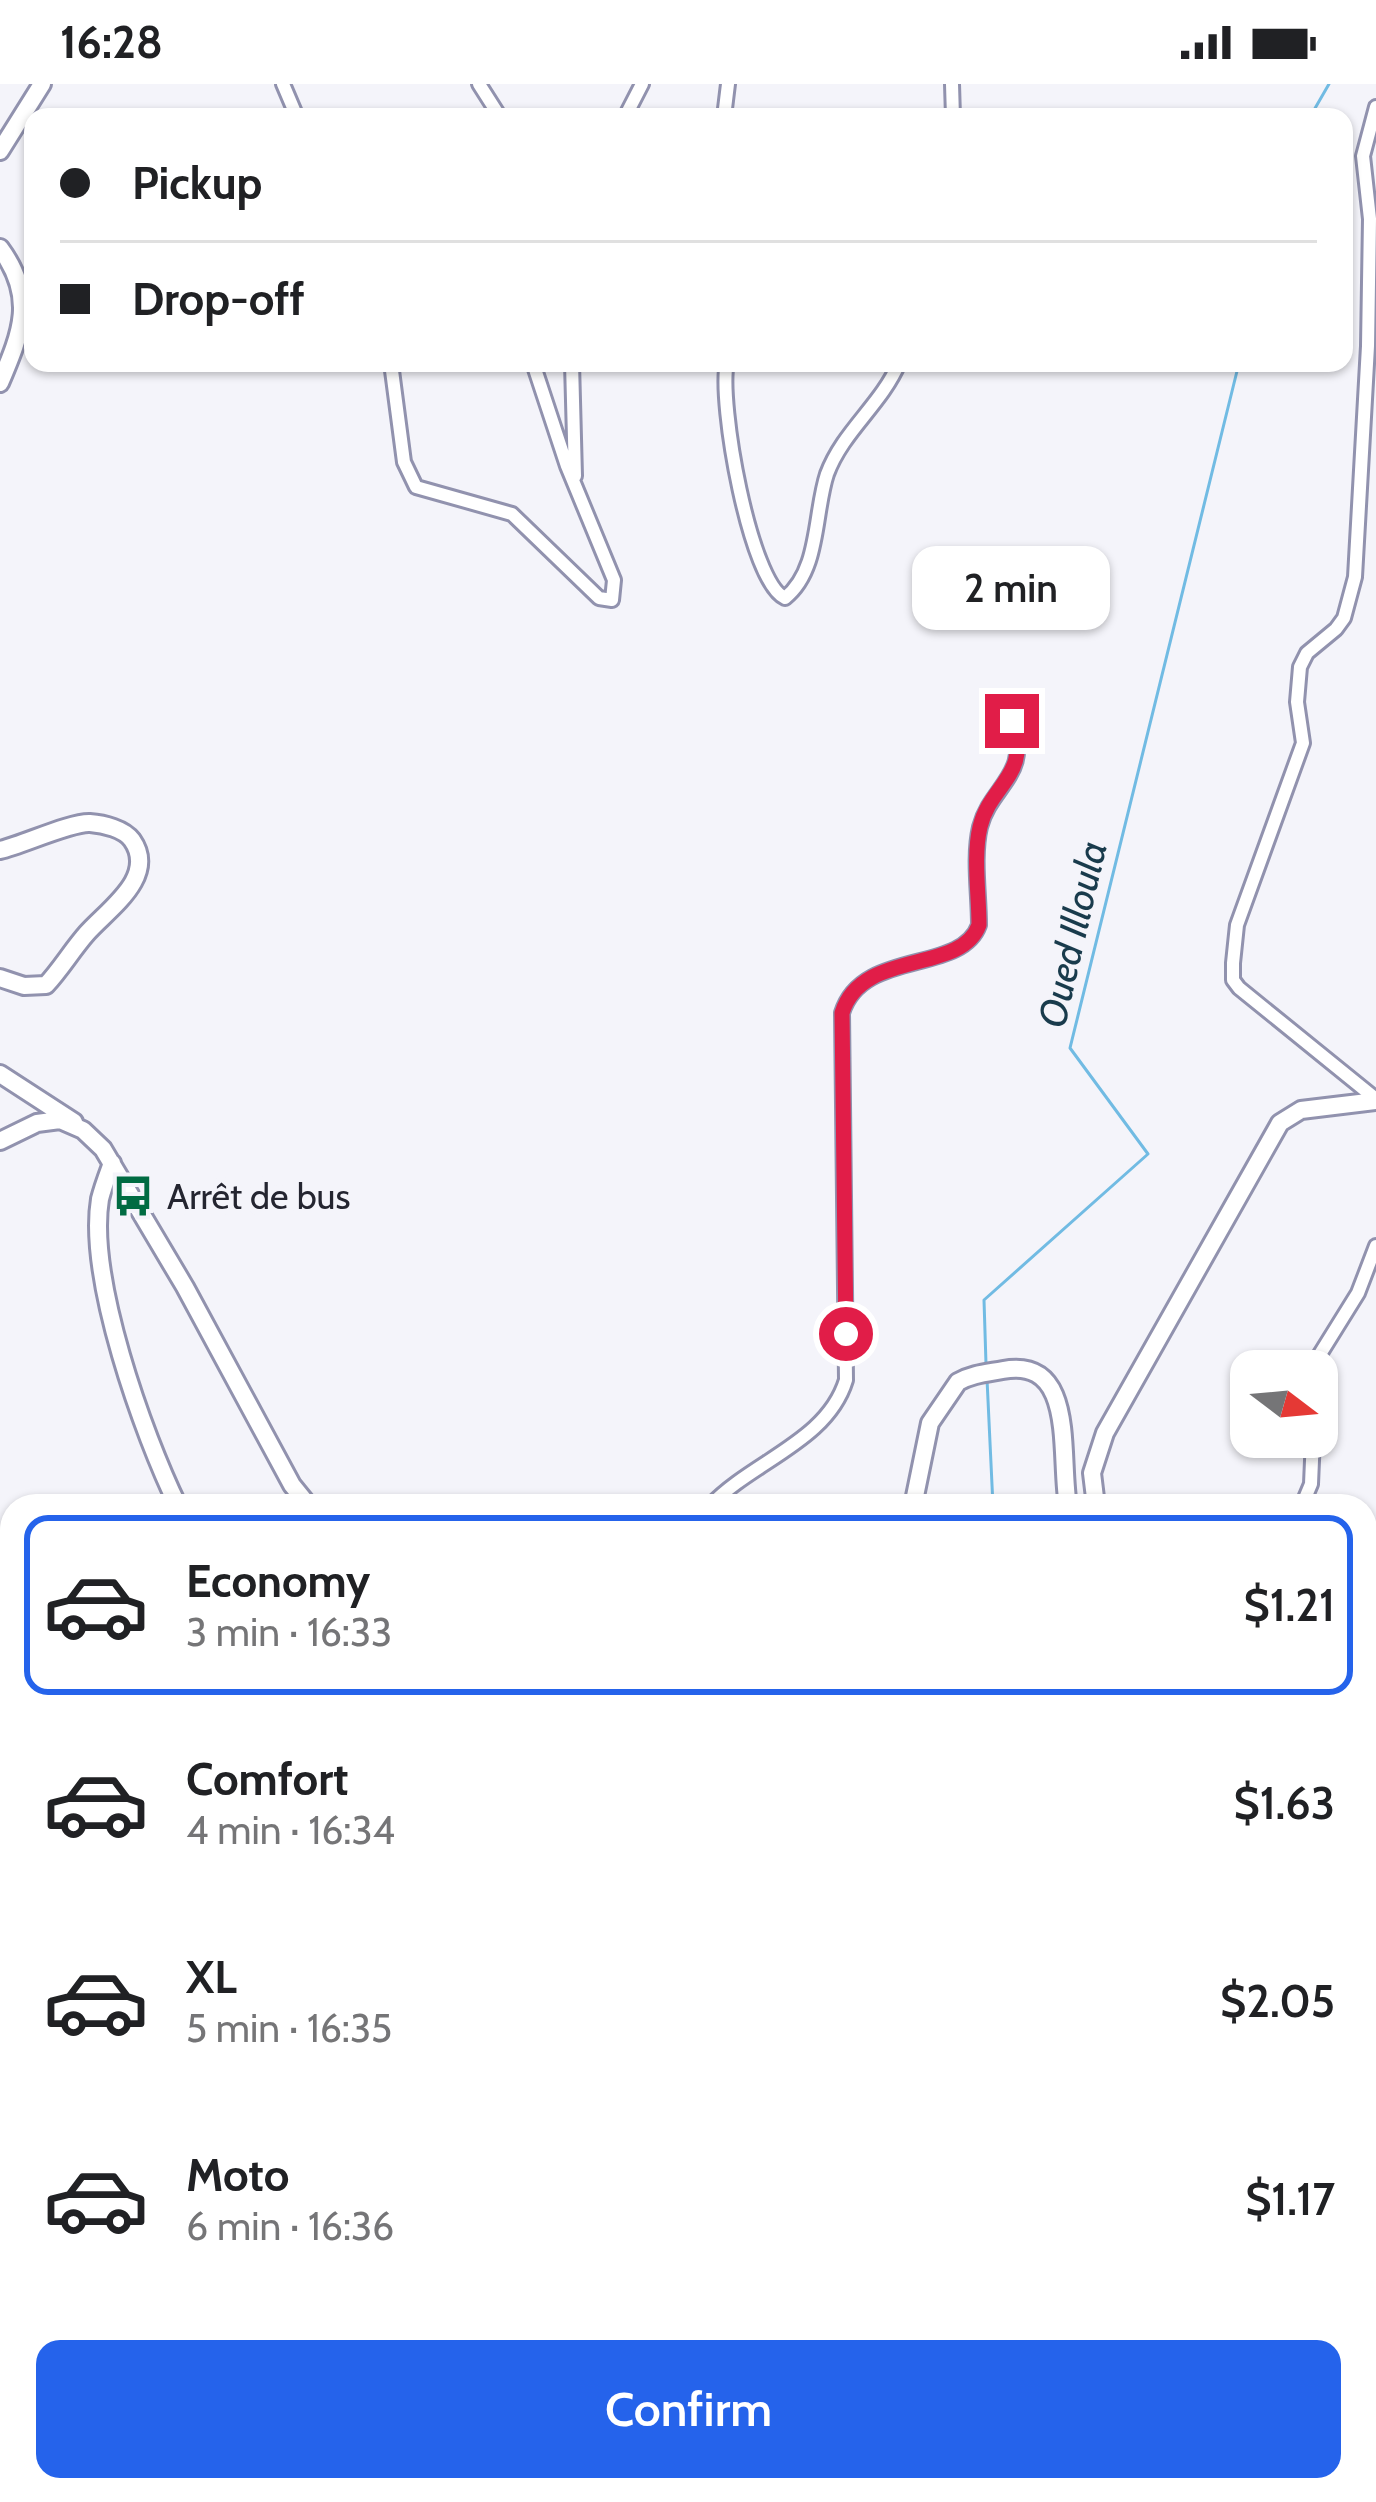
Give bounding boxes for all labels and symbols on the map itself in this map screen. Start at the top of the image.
callout: 2 min [913,547,1111,631]
route end [985,694,1039,748]
water label: Oued Illoula [1027,836,1117,1032]
bus stop icon: Arrêt de bus [110,1173,156,1219]
place label: Arrêt de bus [167,1174,350,1218]
route start [819,1307,873,1361]
north arrow [1230,1350,1338,1458]

